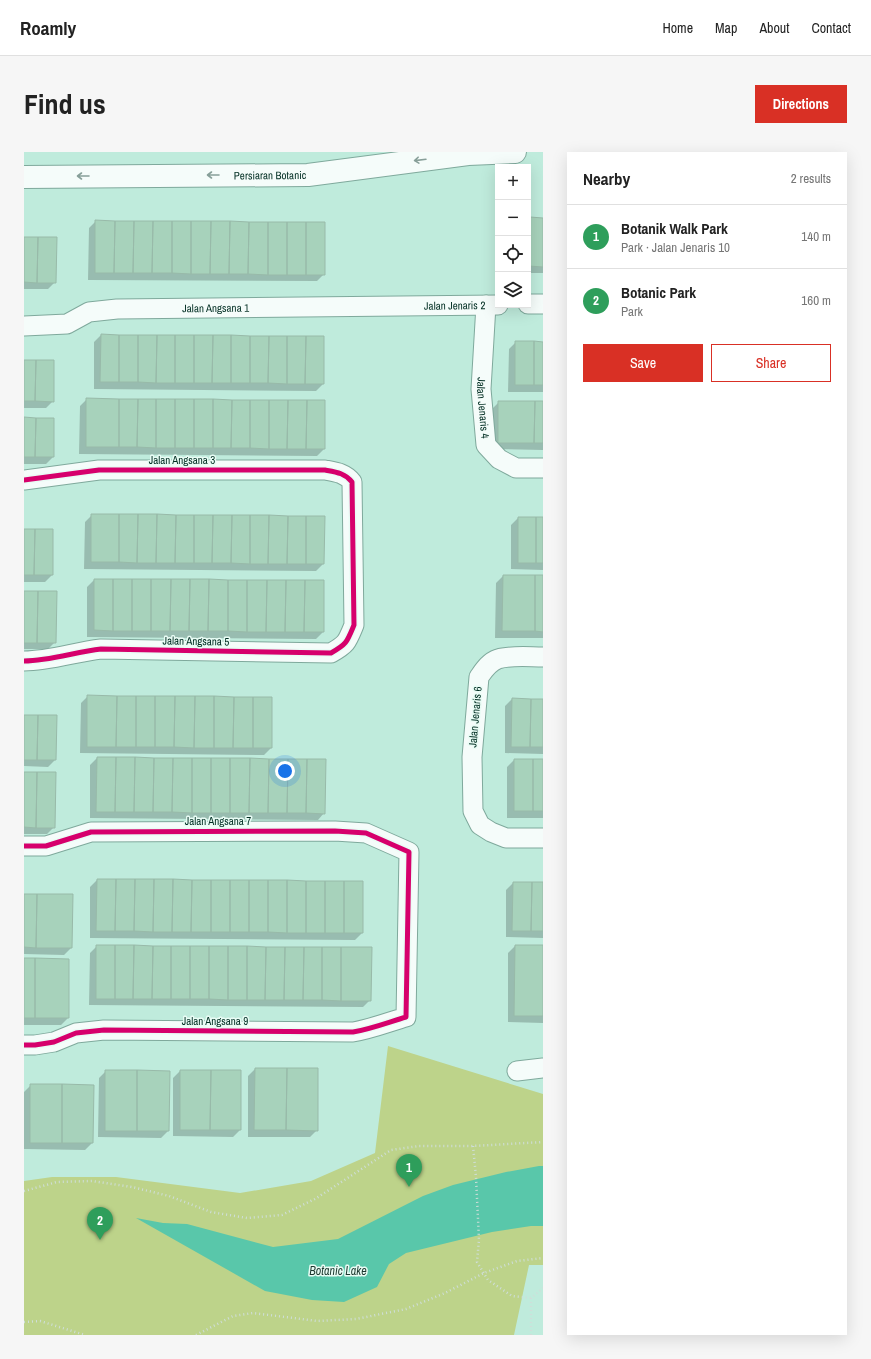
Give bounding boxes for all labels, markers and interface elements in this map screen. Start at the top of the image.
text: Roamly [20,15,76,41]
text: Home [662,19,693,37]
text: Map [715,19,737,37]
text: About [759,19,789,37]
text: Contact [811,19,851,37]
text: Find us [24,85,106,123]
button: Directions [755,85,847,123]
one-way arrow [414,156,427,164]
map controls [495,164,531,308]
button: + [495,164,531,200]
text: Nearby [583,167,630,190]
street label: Persiaran Botanic [234,168,307,183]
text: 2 results [791,170,831,187]
one-way arrow [207,171,220,179]
one-way arrow [77,172,90,180]
button: − [495,200,531,236]
text: Botanik Walk Park [621,218,728,239]
text: 1 [593,228,599,245]
text: 140 m [801,228,831,245]
button: locate [495,236,531,272]
text: Park · Jalan Jenaris 10 [621,239,730,256]
button: layers [495,272,531,308]
text: Botanic Park [621,282,696,303]
text: 2 [593,292,599,309]
text: 160 m [801,292,831,309]
street label: Jalan Jenaris 2 [424,298,485,313]
street label: Jalan Angsana 1 [182,301,249,315]
text: Park [621,303,643,320]
button: Save [583,344,703,382]
button: Share [711,344,831,382]
street label: Jalan Jenaris 4 [474,377,492,439]
street label: Jalan Angsana 3 [149,453,215,467]
street label: Jalan Angsana 5 [163,633,229,649]
street label: Jalan Jenaris 6 [465,686,485,748]
your location [275,761,295,781]
street label: Jalan Angsana 7 [185,814,251,828]
street label: Jalan Angsana 9 [182,1014,248,1028]
pin: 1 [396,1154,422,1187]
pin: 2 [87,1207,113,1240]
water label: Botanic Lake [309,1263,367,1279]

